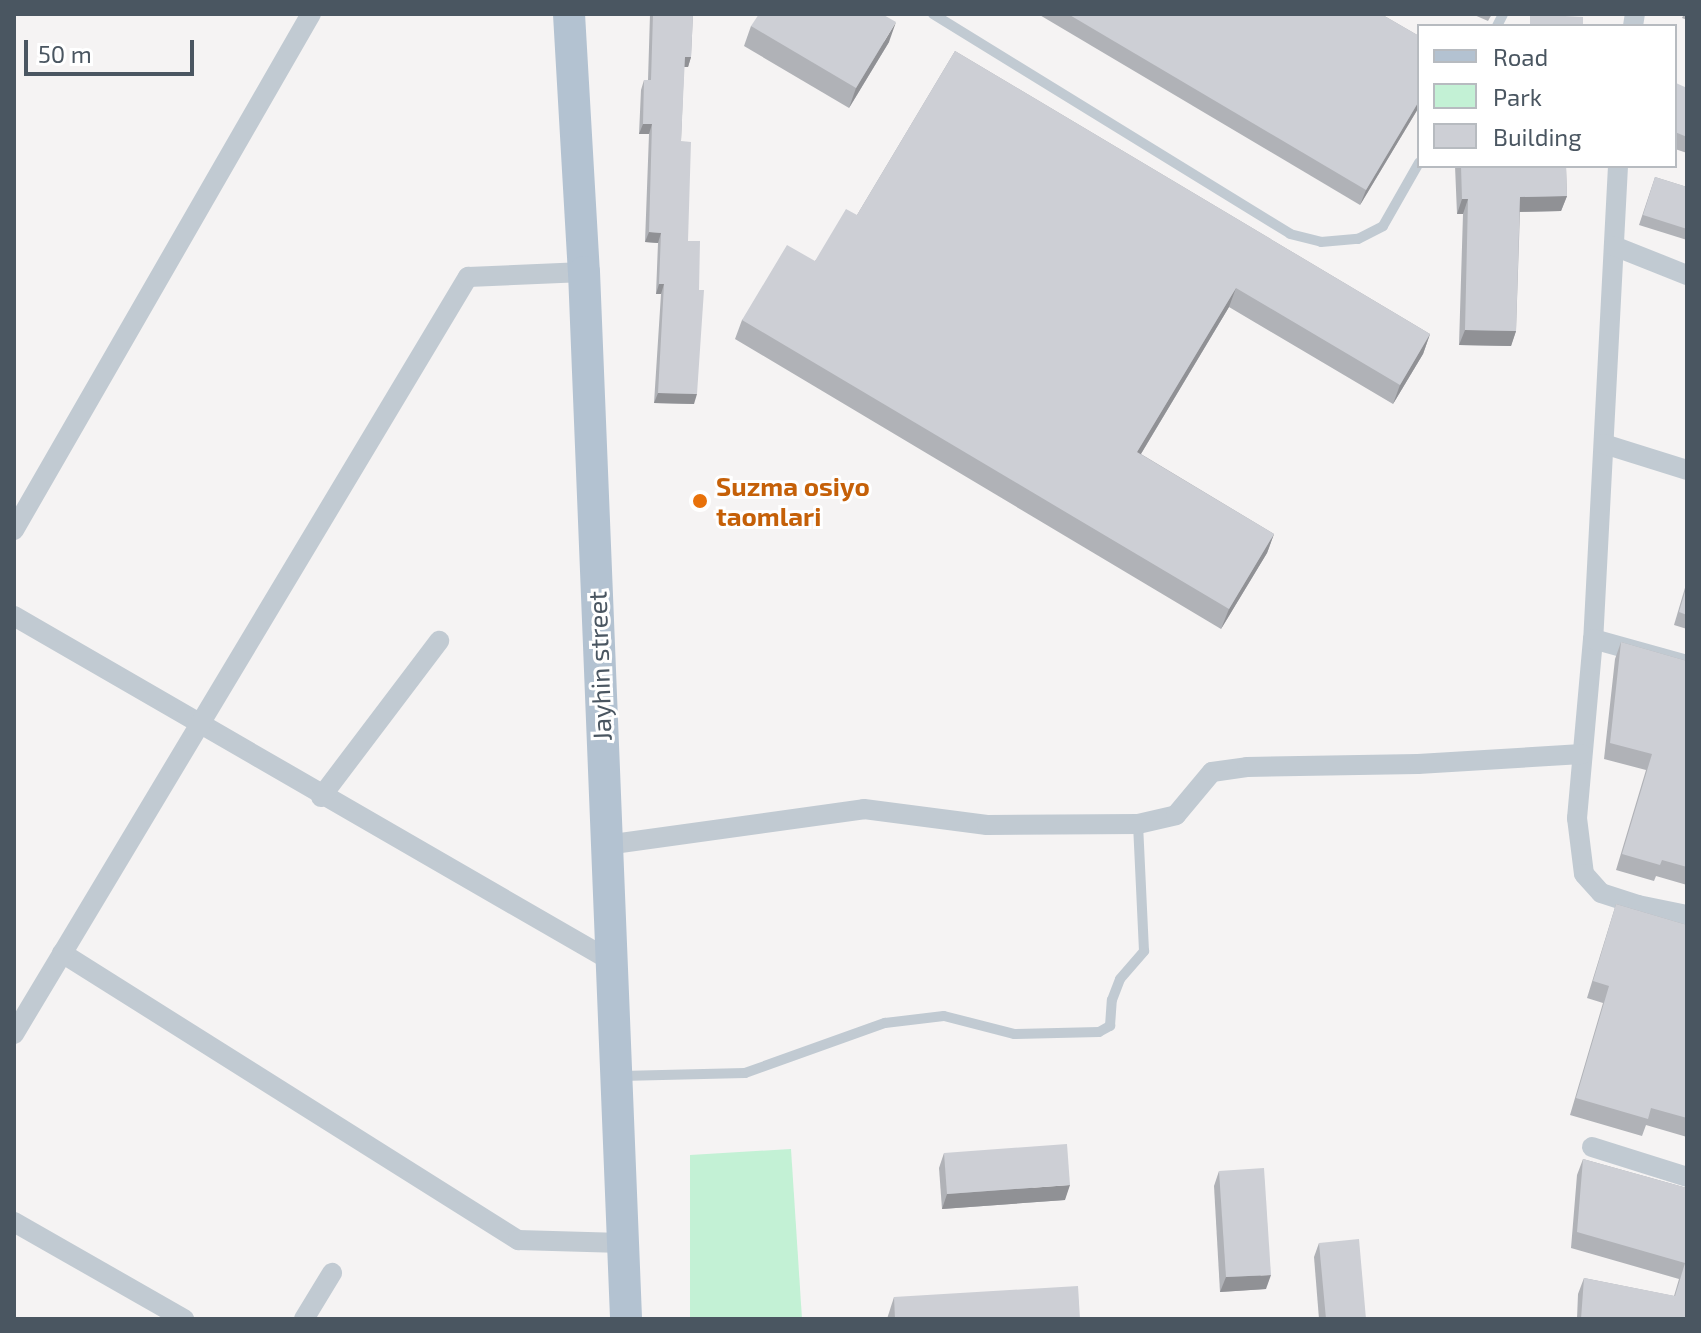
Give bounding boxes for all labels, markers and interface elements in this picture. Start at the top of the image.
scale bar [28,24,198,74]
legend [1417,24,1677,168]
text: 50 m [38,39,92,68]
text: Road [1493,42,1548,71]
text: Park [1493,82,1542,111]
text: Building [1493,122,1582,151]
place label: Suzma osiyo taomlari [716,470,870,532]
marker: Suzma osiyo taomlari [691,492,709,510]
street label: Jayhin street [581,590,617,742]

